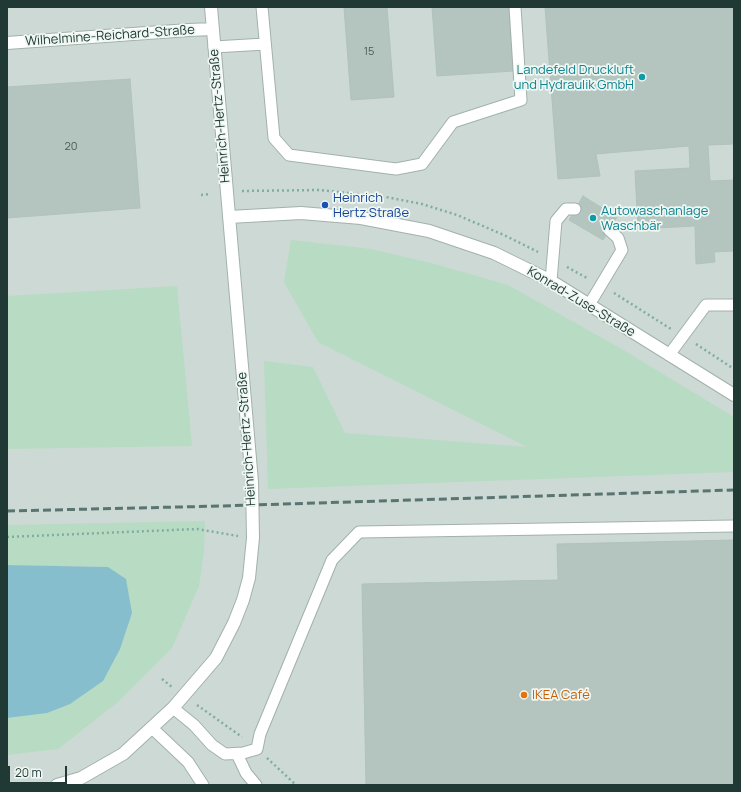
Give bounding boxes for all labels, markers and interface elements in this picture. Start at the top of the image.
street label: Wilhelmine-Reichard-Straße [25,22,195,50]
house number: 15 [364,45,374,59]
street label: Heinrich-Hertz-Straße [206,48,234,184]
place label: Landefeld Druckluft und Hydraulik GmbH [514,62,634,93]
marker: Landefeld Druckluft und Hydraulik GmbH [637,72,647,82]
house number: 20 [65,140,77,154]
place label: Heinrich Hertz Straße [333,190,409,221]
marker: Heinrich Hertz Straße [320,200,330,210]
place label: Autowaschanlage Waschbär [601,203,708,234]
marker: Autowaschanlage Waschbär [588,213,598,223]
street label: Konrad-Zuse-Straße [524,264,638,340]
street label: Heinrich-Hertz-Straße [235,371,259,507]
place label: IKEA Café [532,687,590,703]
marker: IKEA Café [519,690,529,700]
scale bar [10,758,69,784]
text: 20 m [15,764,42,781]

